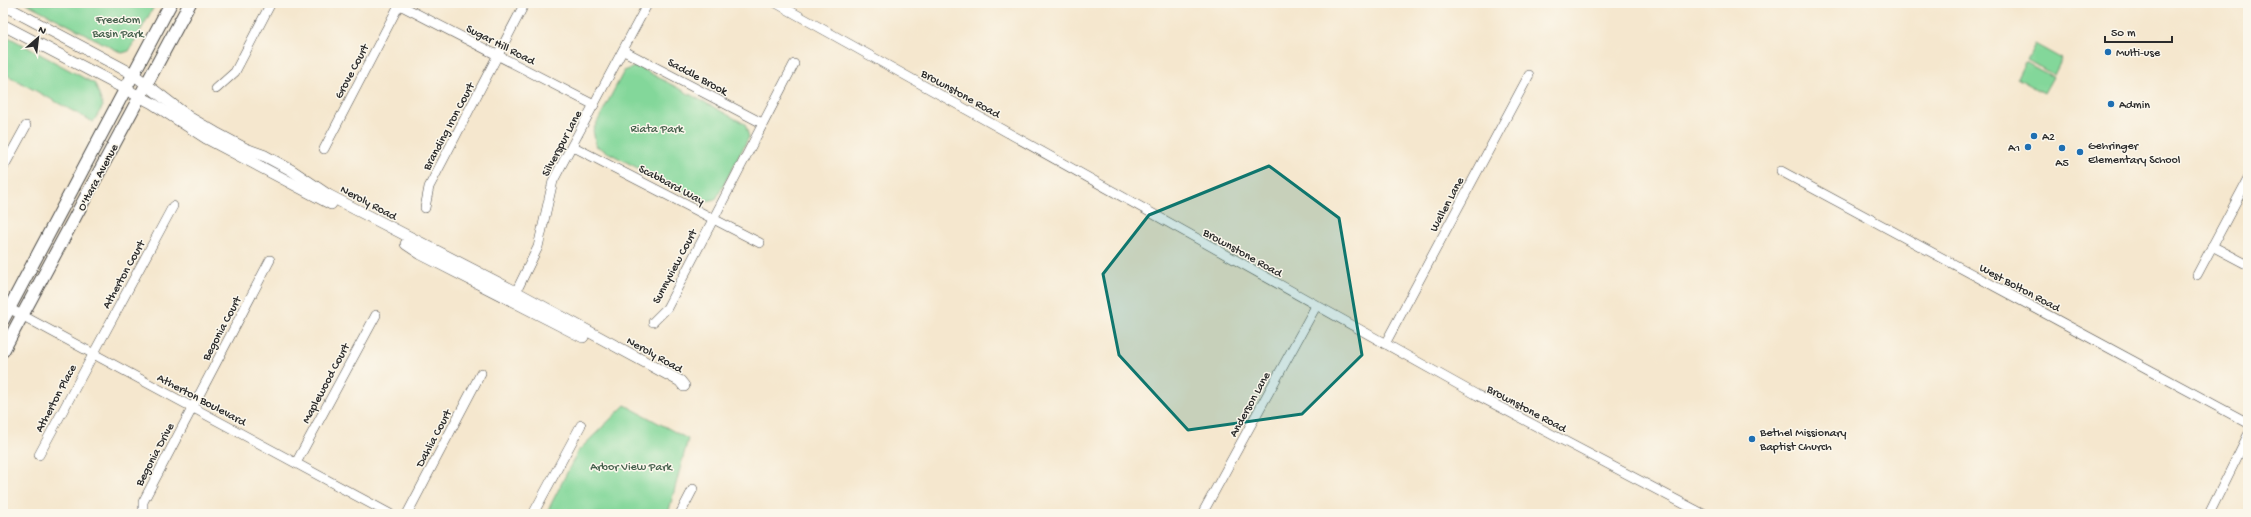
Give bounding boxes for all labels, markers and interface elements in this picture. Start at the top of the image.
park label: Freedom Basin Park [91,14,145,42]
north arrow [18,18,58,58]
scale bar [2105,18,2172,44]
street label: Sugar Hill Road [463,22,538,70]
text: N [36,24,48,38]
text: 50 m [2111,27,2136,41]
street label: Grove Court [333,41,374,102]
marker: Multi-use [2103,47,2113,57]
place label: Multi-use [2116,47,2161,61]
street label: Saddle Brook [665,56,731,100]
street label: Brownstone Road [917,67,1003,123]
street label: Branding Iron Court [420,80,479,174]
marker: Admin [2106,99,2116,109]
place label: Admin [2119,99,2150,113]
street label: Silverspur Lane [540,108,586,179]
park label: Riata Park [631,123,685,137]
marker: A2 [2029,131,2039,141]
place label: A2 [2042,131,2055,145]
place label: Gehringer Elementary School [2088,140,2181,168]
street label: O'Hara Avenue [75,141,123,214]
place label: A1 [2008,142,2020,156]
marker: A1 [2023,142,2033,152]
marker: A5 [2057,143,2067,153]
marker: Gehringer Elementary School [2075,147,2085,157]
place label: A5 [2055,157,2069,171]
street label: Scabbard Way [636,163,706,209]
street label: Wallen Lane [1428,175,1468,235]
street label: Neroly Road [337,183,400,225]
street label: Sunnyview Court [650,226,702,307]
street label: Brownstone Road [1199,226,1285,282]
street label: Atherton Court [100,237,150,312]
street label: West Bolton Road [1976,262,2063,316]
street label: Begonia Court [200,293,246,364]
street label: Neroly Road [623,335,685,377]
street label: Maplewood Court [300,340,354,426]
street label: Atherton Place [33,362,81,435]
street label: Anderson Lane [1227,369,1275,440]
street label: Atherton Boulevard [154,371,249,431]
street label: Brownstone Road [1483,382,1569,437]
street label: Dahlia Court [413,407,456,471]
street label: Begonia Drive [133,420,179,490]
place label: Bethel Missionary Baptist Church [1759,427,1847,455]
marker: Bethel Missionary Baptist Church [1747,434,1757,444]
park label: Arbor View Park [590,461,673,475]

